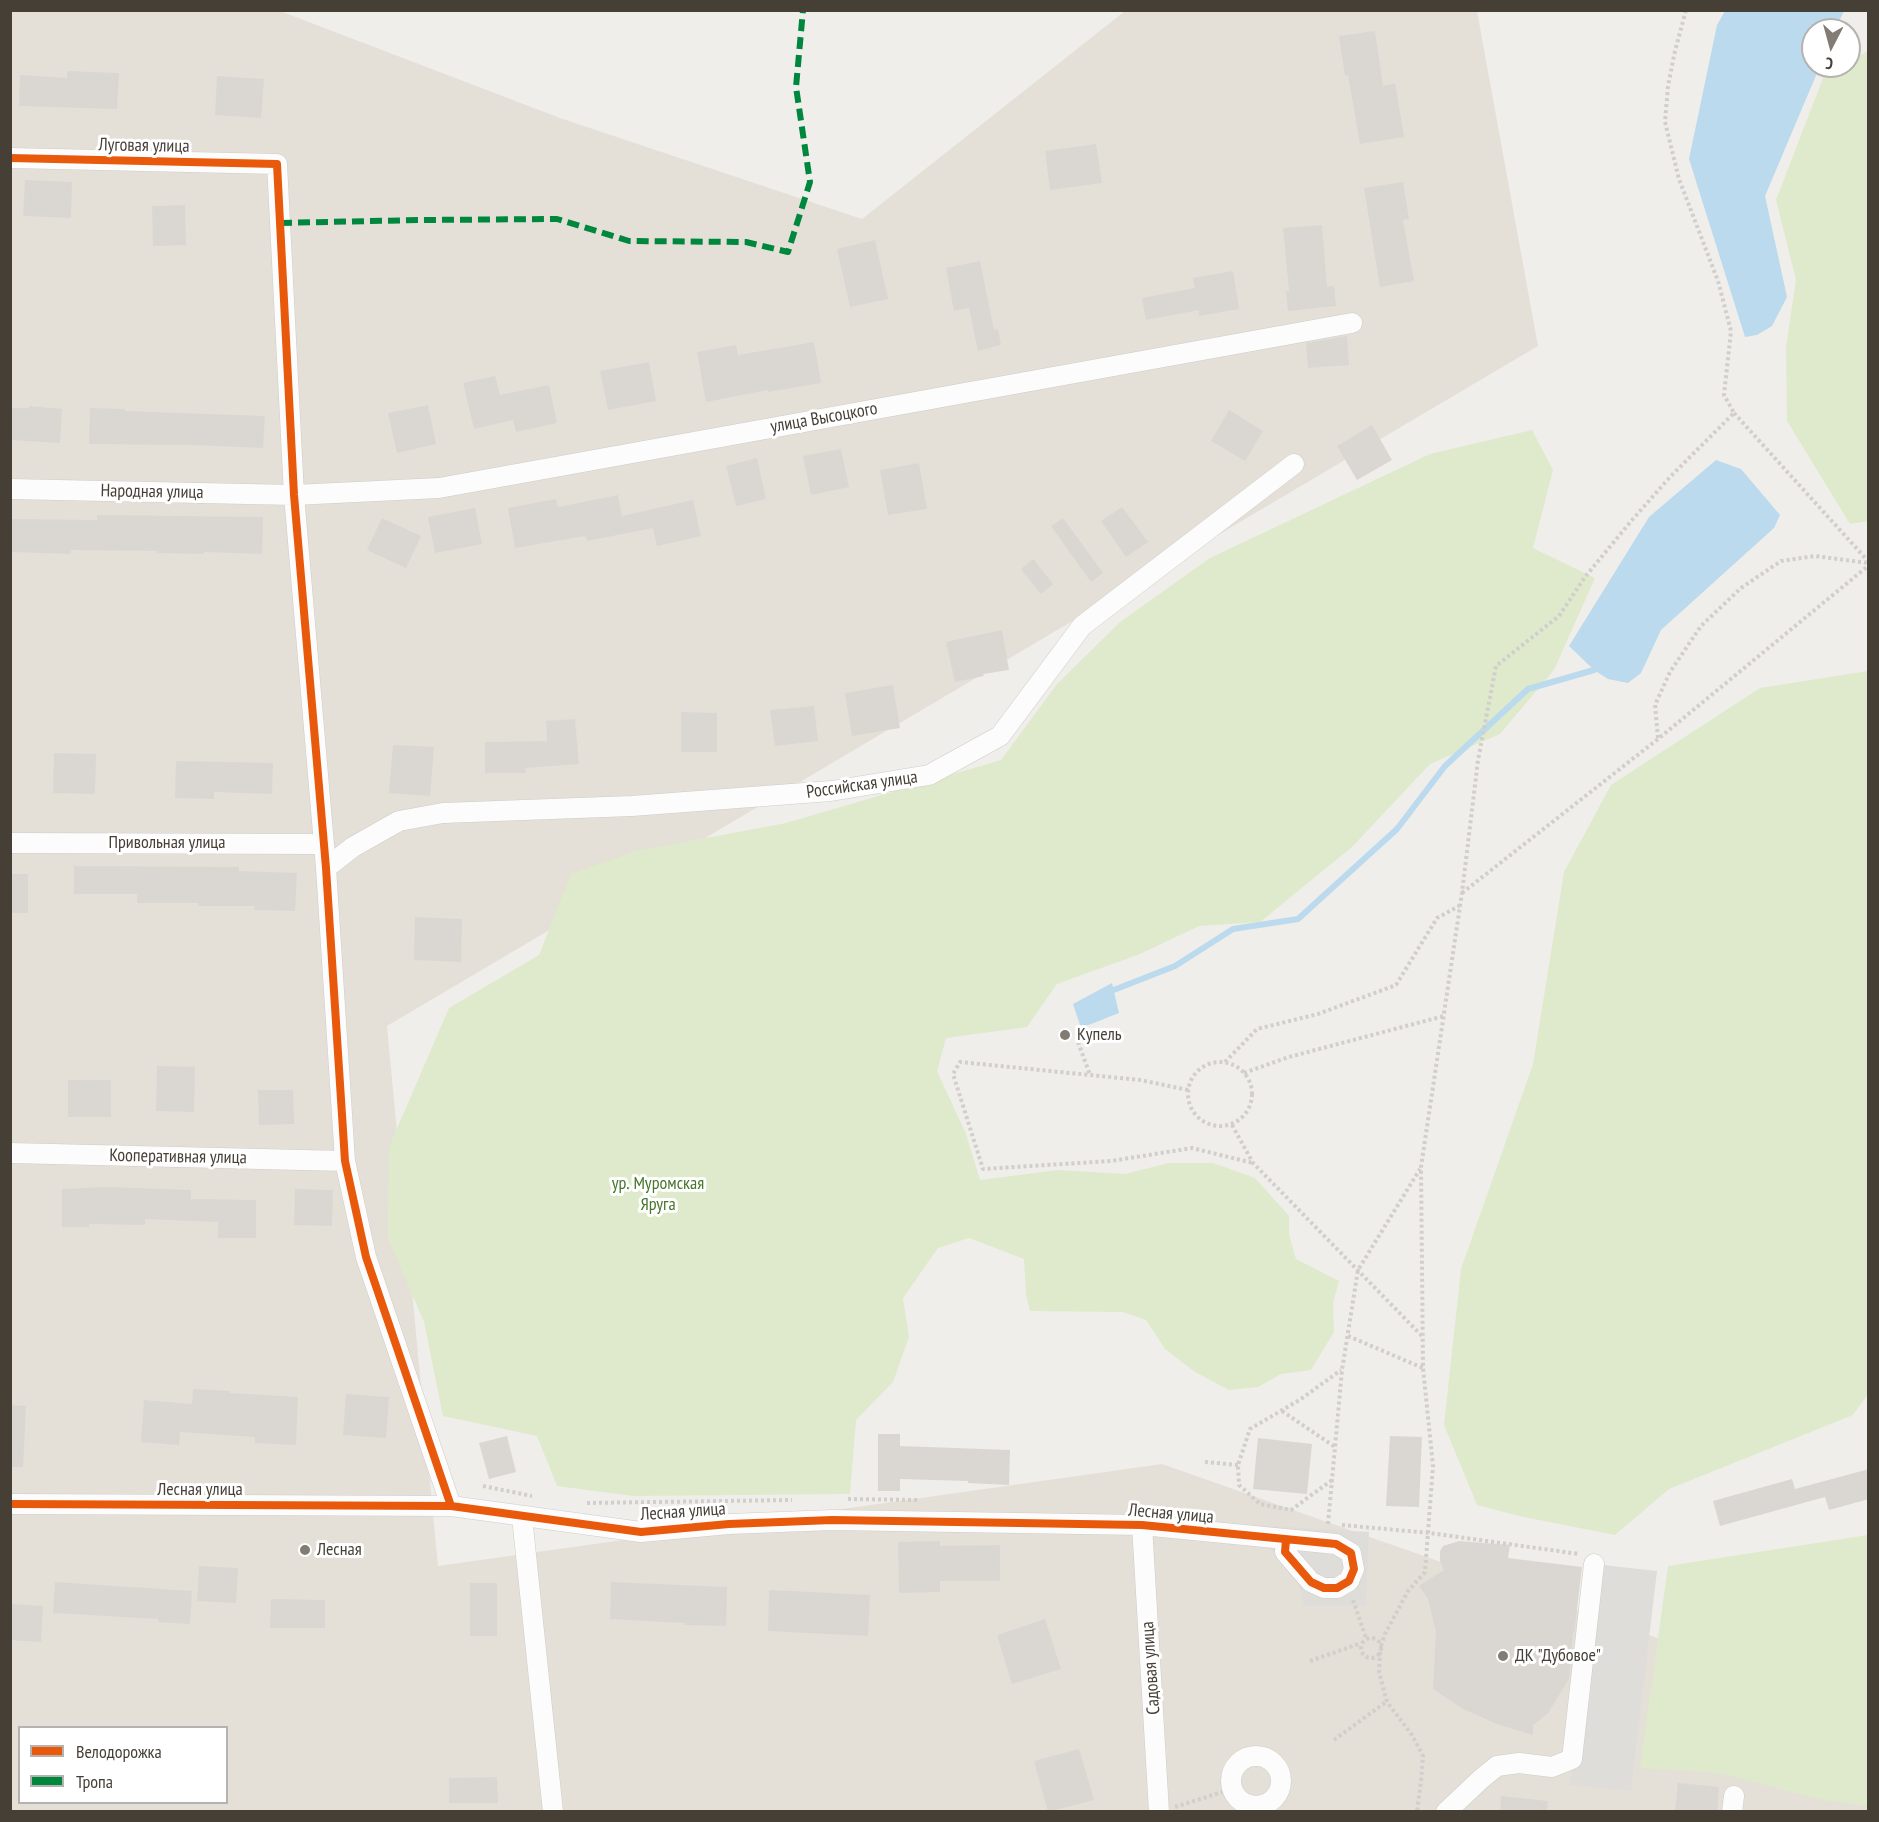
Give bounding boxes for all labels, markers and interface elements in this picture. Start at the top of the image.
north arrow [1801,18,1861,78]
text: С [1825,54,1834,74]
street label: Луговая улица [98,134,190,158]
street label: улица Высоцкого [769,398,879,438]
street label: Народная улица [100,480,204,504]
street label: Российская улица [805,767,919,803]
street label: Привольная улица [108,832,226,854]
place label: Купель [1077,1024,1122,1046]
marker: Купель [1058,1028,1072,1042]
street label: Кооперативная улица [109,1145,247,1169]
park label: ур. Муромская Яруга [612,1173,704,1216]
street label: Лесная улица [157,1479,243,1501]
street label: Лесная улица [640,1498,726,1526]
street label: Лесная улица [1127,1500,1215,1528]
place label: Лесная [317,1539,362,1561]
marker: Лесная [298,1543,312,1557]
street label: Садовая улица [1137,1621,1165,1715]
place label: ДК "Дубовое" [1515,1645,1601,1667]
marker: ДК "Дубовое" [1496,1649,1510,1663]
legend [18,1726,228,1804]
text: Велодорожка [76,1740,162,1763]
text: Тропа [76,1770,113,1793]

